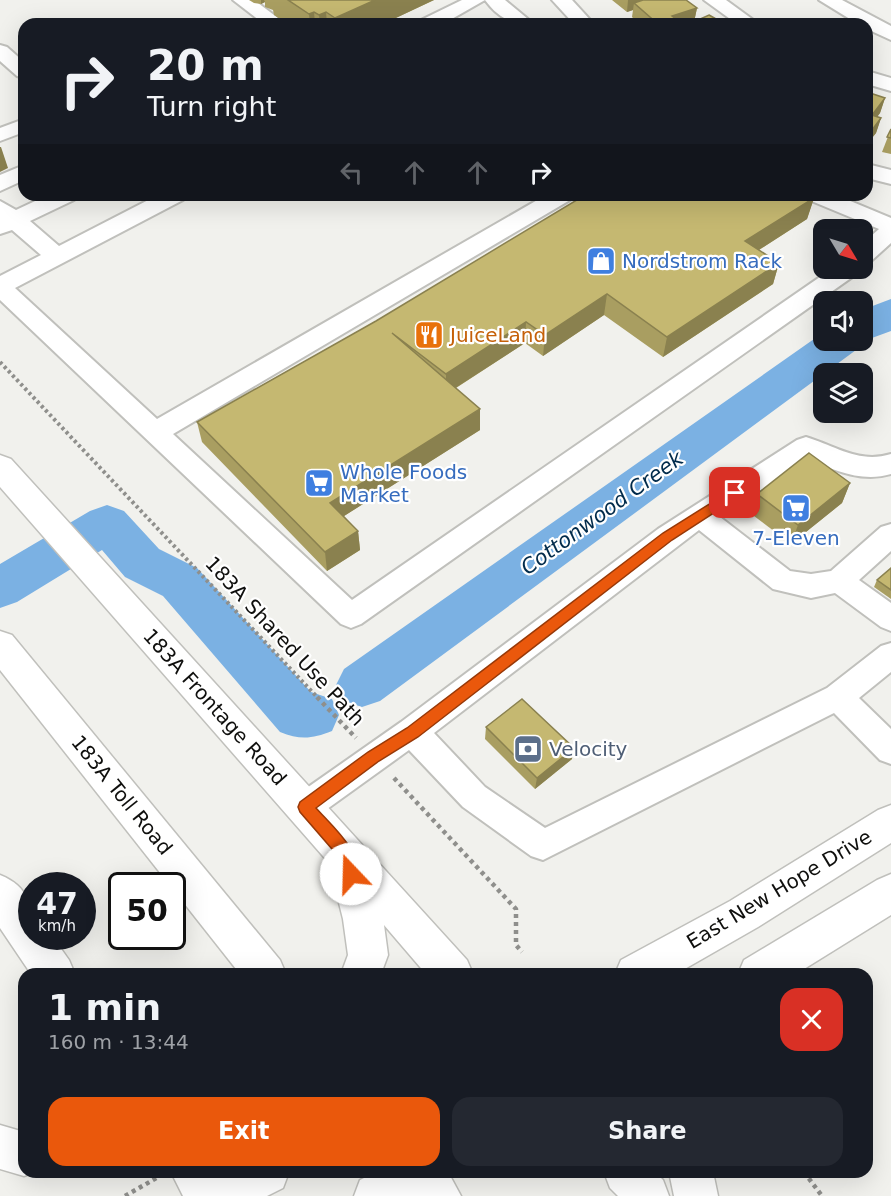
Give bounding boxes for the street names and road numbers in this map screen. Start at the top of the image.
street label: 183A Shared Use Path [200,551,370,731]
street label: 183A Frontage Road [138,624,292,790]
street label: 183A Toll Road [66,730,178,860]
street label: East New Hope Drive [682,824,876,954]

